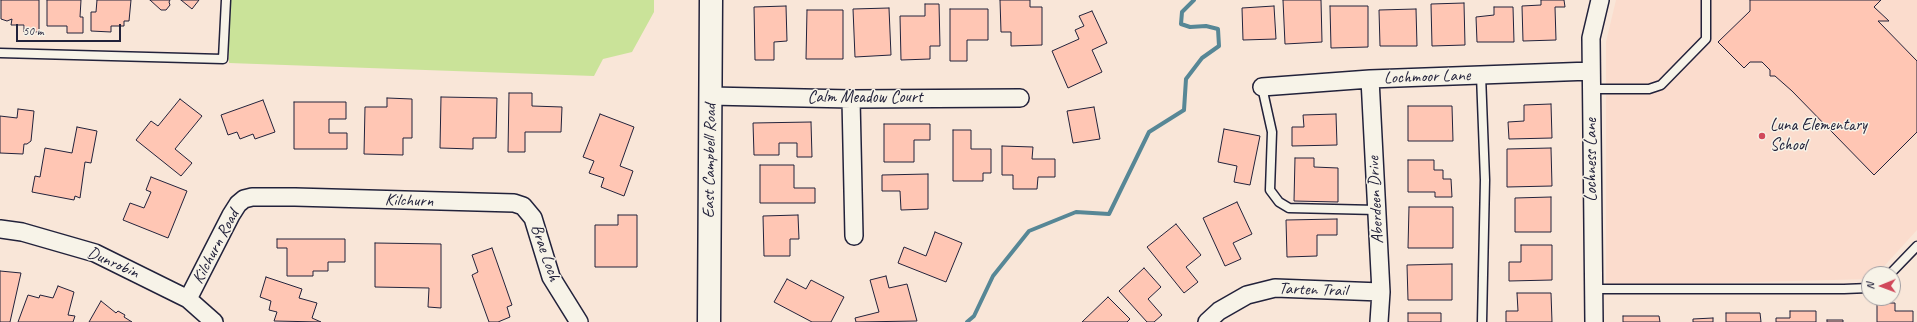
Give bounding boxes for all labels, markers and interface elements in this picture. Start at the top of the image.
scale bar [18,16,123,42]
text: 50 m [23,23,43,39]
street label: Lochmoor Lane [1383,65,1471,89]
street label: Calm Meadow Court [807,88,923,108]
street label: East Campbell Road [699,104,721,218]
place label: Luna Elementary School [1770,116,1867,156]
street label: Lochness Lane [1582,118,1602,202]
marker: Luna Elementary School [1757,131,1767,141]
street label: Aberdeen Drive [1364,156,1388,244]
street label: Kilchurn [384,190,434,212]
street label: Kilchurn Road [188,206,244,288]
street label: Brae Loch [526,222,564,284]
street label: Dunrobin [84,243,142,283]
north arrow [1861,266,1901,306]
street label: Tarten Trail [1278,279,1348,301]
text: N [1863,283,1877,290]

